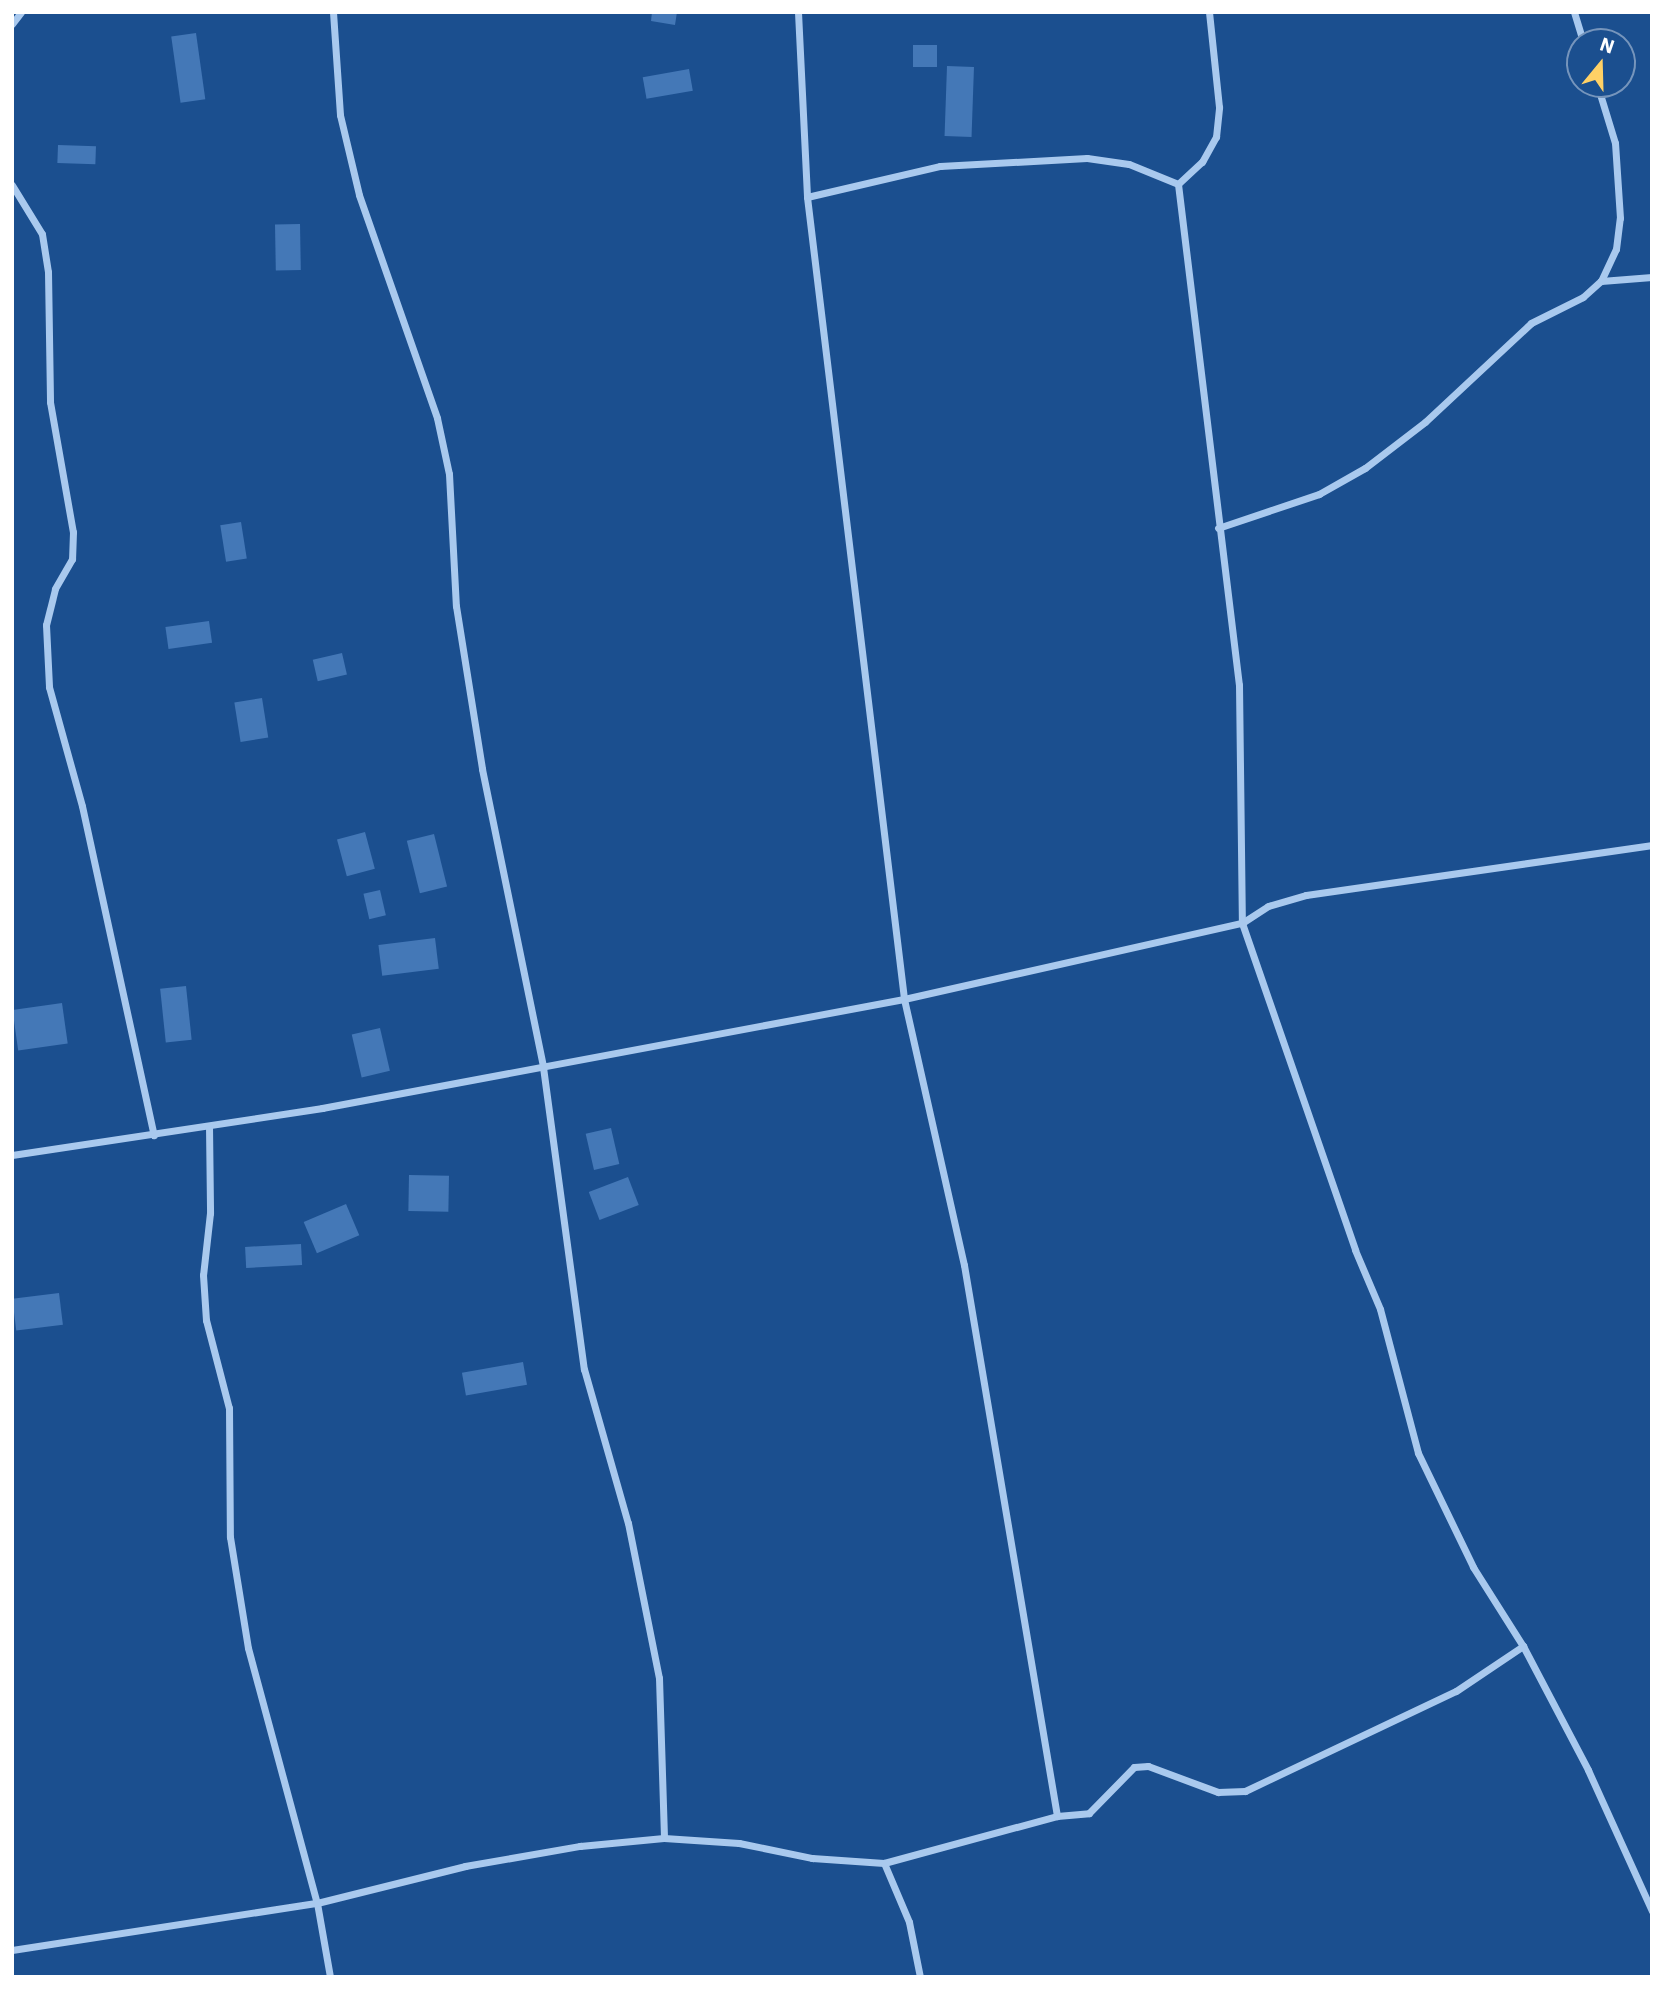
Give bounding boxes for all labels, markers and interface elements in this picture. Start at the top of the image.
north arrow [1566,28,1636,98]
text: N [1597,31,1618,59]

